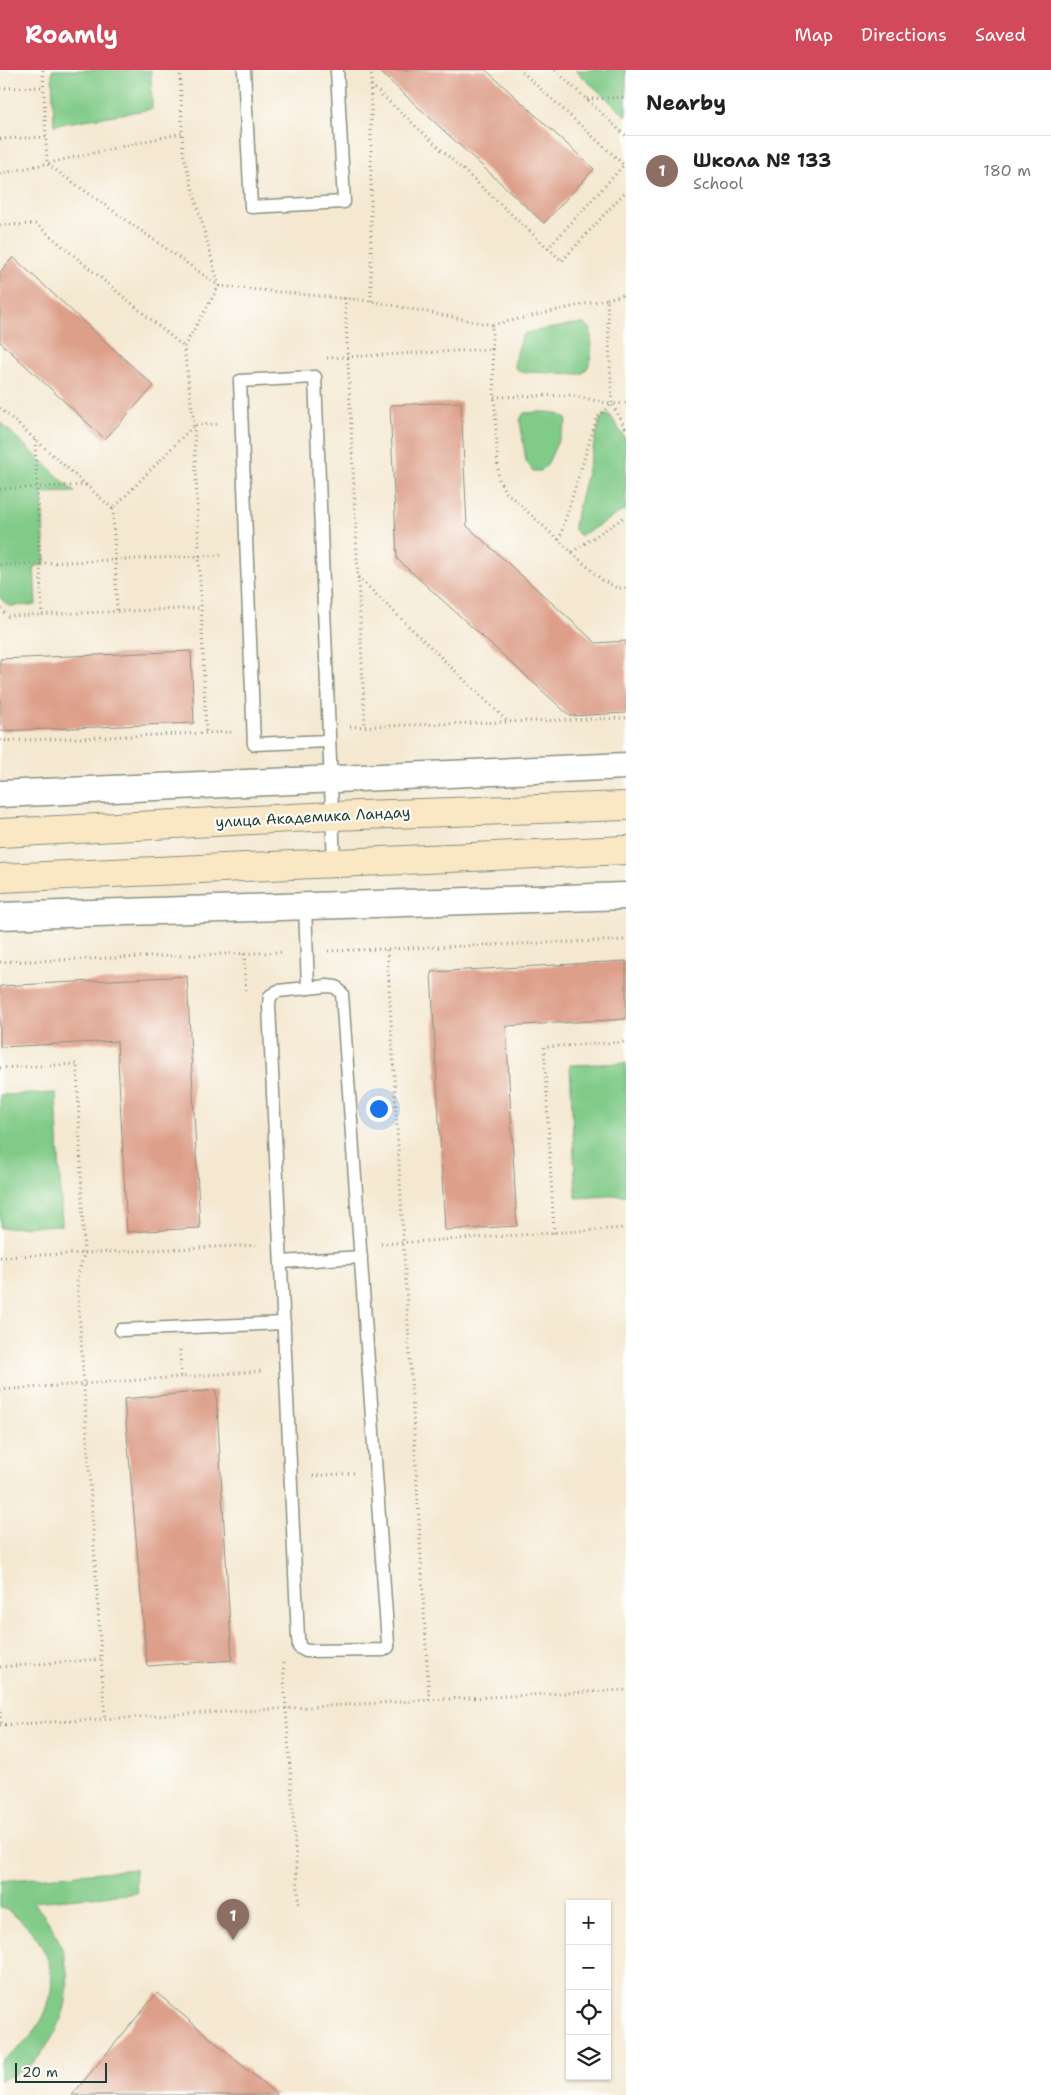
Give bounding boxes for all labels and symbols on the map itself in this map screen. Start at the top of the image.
street label: улица Академика Ландау [215,802,411,832]
your location [366,1096,392,1122]
pin: 1 [217,1899,249,1940]
scale bar [15,2060,108,2083]

